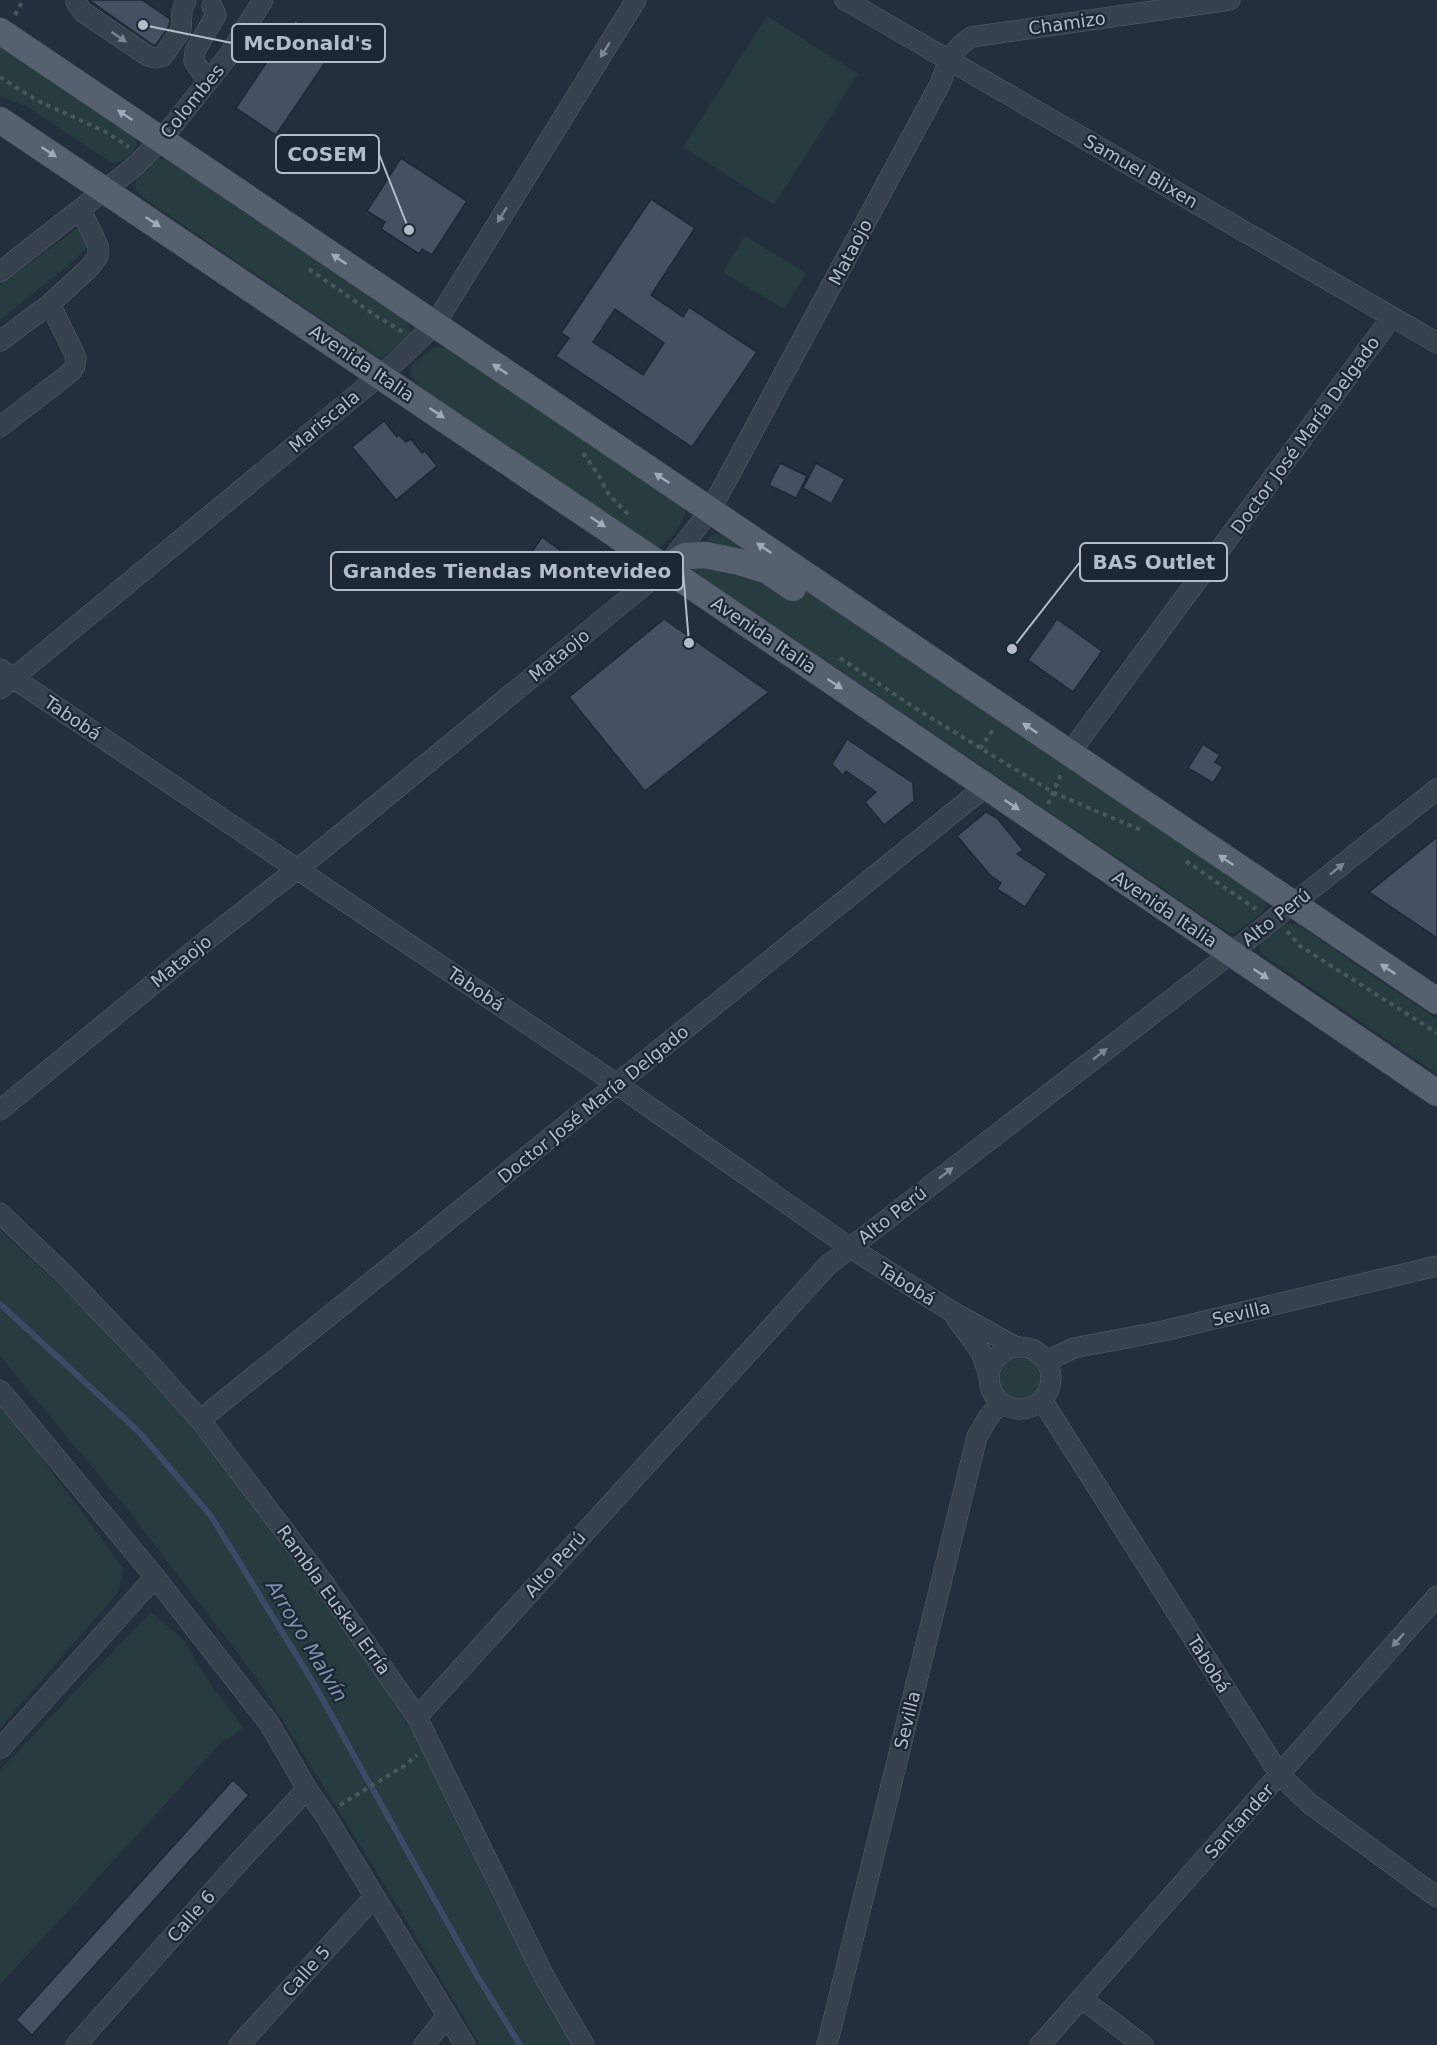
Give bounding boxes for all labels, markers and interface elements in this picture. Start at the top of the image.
street label: Chamizo [1027,7,1107,39]
callout: McDonald's [232,24,385,62]
one-way arrow [111,31,127,43]
text: McDonald's [243,31,373,55]
one-way arrow [600,42,611,58]
street label: Colombes [156,60,228,142]
one-way arrow [117,110,133,121]
street label: Samuel Blixen [1080,130,1202,212]
callout: COSEM [276,135,379,173]
text: COSEM [287,142,367,166]
one-way arrow [40,146,56,158]
one-way arrow [497,207,508,223]
street label: Mataojo [824,215,876,289]
one-way arrow [145,216,161,227]
one-way arrow [331,254,347,265]
street label: Avenida Italia [306,320,418,406]
street label: Doctor José María Delgado [1226,332,1384,538]
one-way arrow [493,363,509,375]
street label: Mariscala [285,386,363,456]
one-way arrow [428,407,444,419]
one-way arrow [654,472,670,484]
one-way arrow [590,517,606,528]
one-way arrow [756,542,772,554]
callout: BAS Outlet [1080,543,1227,581]
text: BAS Outlet [1093,550,1216,574]
callout: Grandes Tiendas Montevideo [331,552,683,590]
text: Grandes Tiendas Montevideo [343,559,671,583]
street label: Avenida Italia [708,592,820,678]
street label: Mataojo [525,624,593,686]
one-way arrow [827,678,843,689]
street label: Tabobá [40,691,105,745]
one-way arrow [1022,723,1038,734]
one-way arrow [1004,800,1021,811]
one-way arrow [1219,854,1235,866]
one-way arrow [1329,864,1344,876]
street label: Avenida Italia [1109,866,1221,952]
street label: Alto Perú [1238,884,1314,950]
street label: Mataojo [147,930,215,992]
street label: Tabobá [443,962,508,1016]
one-way arrow [1381,963,1397,975]
one-way arrow [1252,968,1268,980]
street label: Doctor José María Delgado [494,1021,692,1187]
one-way arrow [1092,1048,1108,1060]
one-way arrow [938,1168,953,1180]
street label: Alto Perú [854,1182,930,1248]
street label: Tabobá [873,1258,940,1310]
street label: Sevilla [1210,1296,1272,1330]
street label: Rambla Euskal Erría [273,1521,395,1679]
street label: Alto Perú [520,1527,590,1601]
water label: Arroyo Malvín [260,1574,353,1706]
street label: Tabobá [1183,1630,1235,1697]
one-way arrow [1392,1632,1405,1647]
street label: Sevilla [890,1689,924,1751]
street label: Santander [1200,1779,1278,1863]
street label: Calle 6 [163,1886,219,1946]
street label: Calle 5 [278,1941,334,2001]

